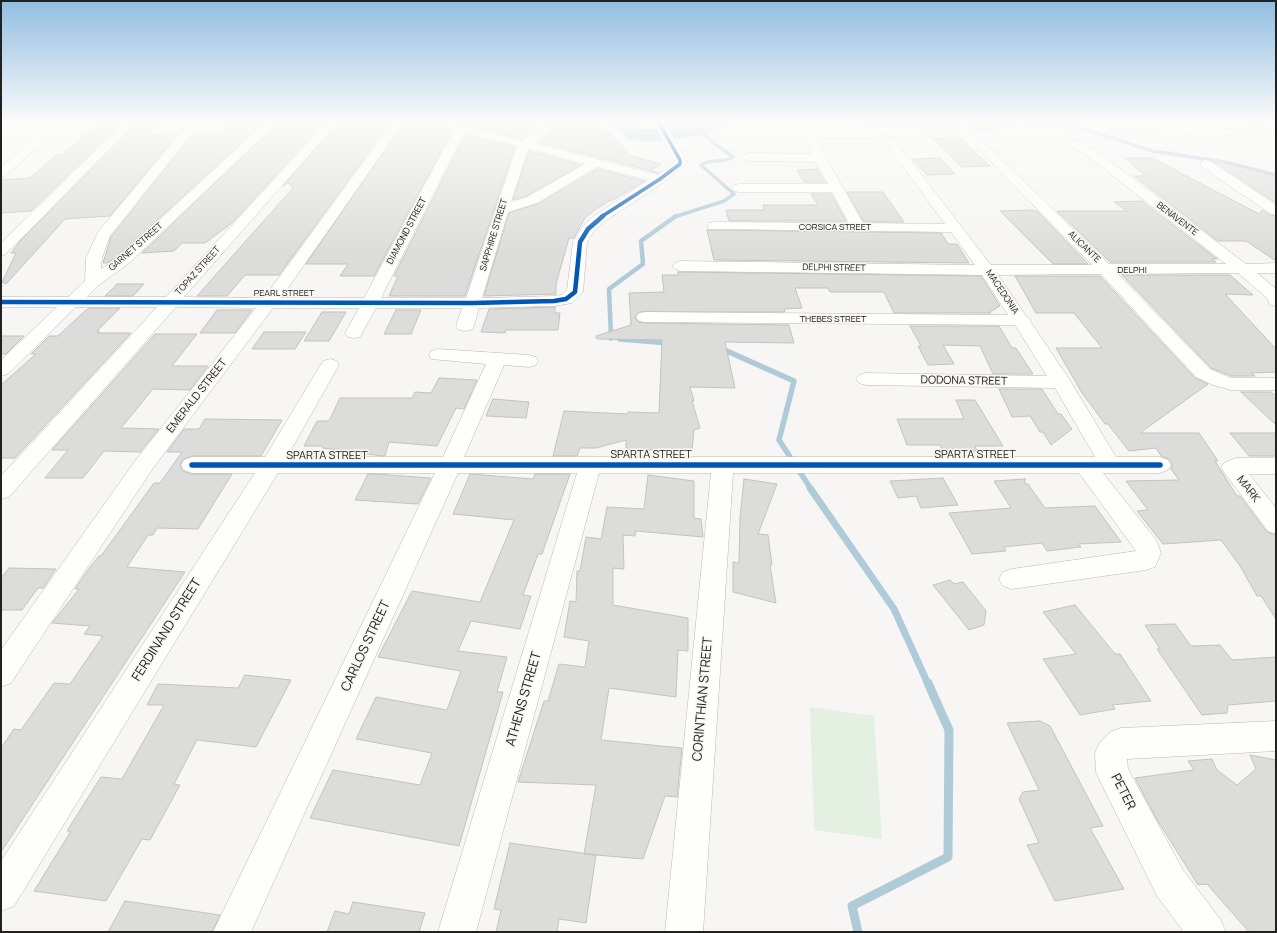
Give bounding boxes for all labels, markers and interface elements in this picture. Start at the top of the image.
street label: DIAMOND STREET [385,196,429,266]
street label: SAPPHIRE STREET [478,197,510,273]
street label: BENAVENTE [1154,200,1200,238]
street label: GARNET STREET [107,221,165,273]
street label: CORSICA STREET [799,222,871,232]
street label: ALICANTE [1065,229,1103,265]
street label: TOPAZ STREET [173,244,223,298]
street label: DELPHI STREET [802,262,866,274]
street label: DELPHI [1117,265,1147,275]
street label: MACEDONIA [983,268,1021,316]
street label: PEARL STREET [254,288,314,298]
street label: THEBES STREET [800,314,866,324]
street label: EMERALD STREET [164,356,230,436]
street label: DODONA STREET [921,374,1007,388]
street label: SPARTA STREET [610,448,692,462]
street label: SPARTA STREET [934,448,1016,462]
street label: SPARTA STREET [286,449,368,463]
street label: MARK [1234,473,1262,505]
street label: FERDINAND STREET [129,576,205,684]
street label: CARLOS STREET [338,598,394,694]
street label: CORINTHIAN STREET [690,636,716,762]
street label: ATHENS STREET [503,650,545,748]
street label: PETER [1107,771,1139,813]

